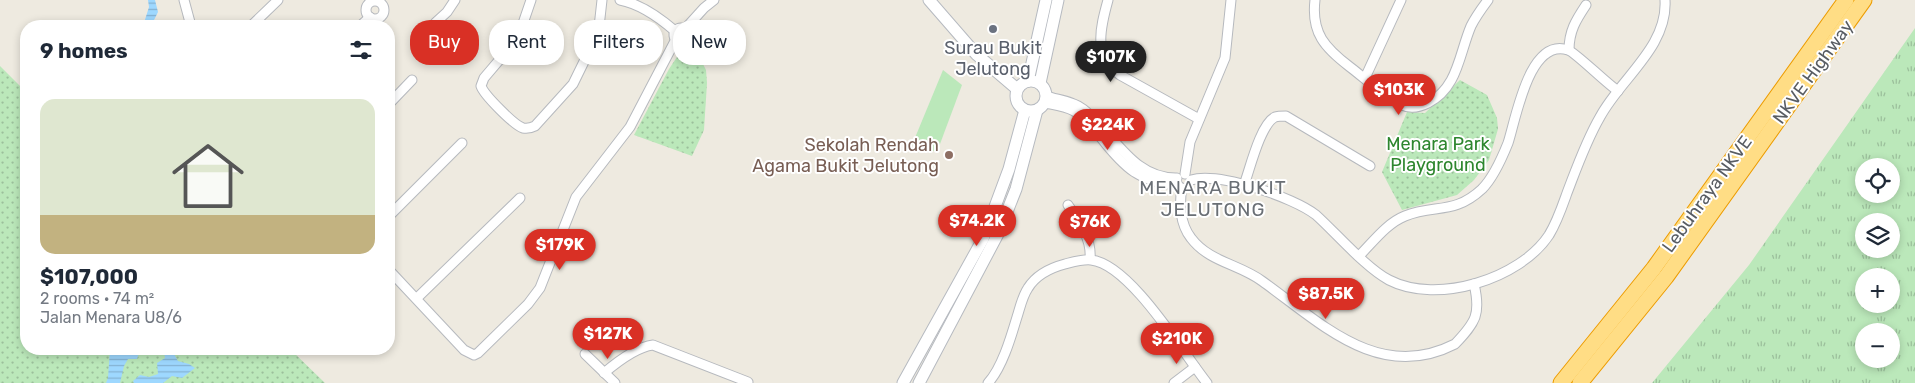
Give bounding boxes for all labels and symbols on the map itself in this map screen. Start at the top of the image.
street label: NKVE Highway [1768,16,1858,128]
marker: Surau Bukit Jelutong [987,23,999,35]
place label: Surau Bukit Jelutong [944,37,1042,80]
pin: $107K [1076,41,1146,83]
pin: $103K [1364,74,1434,116]
pin: $224K [1073,108,1143,151]
street label: Lebuhraya NKVE [1657,131,1757,257]
park label: Menara Park Playground [1386,133,1491,176]
place label: Sekolah Rendah Agama Bukit Jelutong [752,134,939,177]
marker: Sekolah Rendah Agama Bukit Jelutong [943,149,955,161]
district label: MENARA BUKIT JELUTONG [1139,176,1287,221]
pin: $74.2K [936,204,1018,247]
pin: $76K [1060,206,1120,248]
pin: $179K [525,228,595,271]
pin: $87.5K [1285,278,1367,320]
pin: $127K [573,318,643,360]
pin: $210K [1142,322,1212,365]

